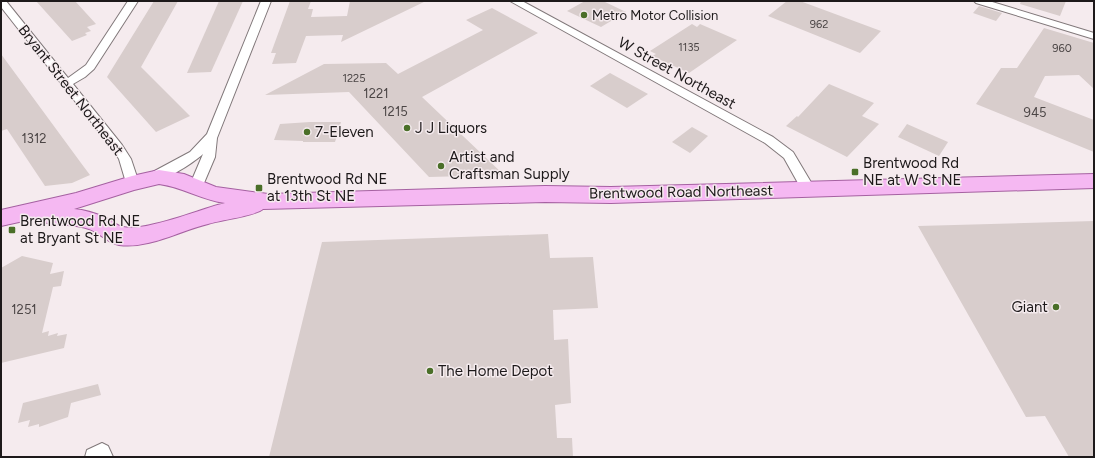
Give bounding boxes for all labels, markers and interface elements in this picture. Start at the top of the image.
place label: Metro Motor Collision [592,8,718,23]
marker: Metro Motor Collision [579,10,589,20]
house number: 962 [810,18,828,31]
street label: Bryant Street Northeast [14,21,128,159]
street label: W Street Northeast [615,33,739,113]
house number: 1135 [678,41,700,54]
house number: 960 [1052,42,1072,55]
house number: 1225 [342,72,366,85]
house number: 1221 [363,86,389,101]
house number: 1215 [382,104,408,119]
house number: 945 [1024,105,1046,120]
place label: J J Liquors [415,119,487,137]
place label: 7-Eleven [315,123,374,141]
marker: J J Liquors [402,123,412,133]
marker: 7-Eleven [302,127,312,137]
house number: 1312 [21,131,47,146]
place label: Artist and Craftsman Supply [449,148,570,183]
place label: Brentwood Rd NE at W St NE [863,154,961,189]
marker: Artist and Craftsman Supply [436,161,446,171]
marker: Brentwood Rd NE at W St NE [850,167,860,177]
place label: Brentwood Rd NE at 13th St NE [267,170,387,205]
street label: Brentwood Road Northeast [589,181,774,203]
marker: Brentwood Rd NE at 13th St NE [254,183,264,193]
place label: Brentwood Rd NE at Bryant St NE [20,212,140,247]
marker: Brentwood Rd NE at Bryant St NE [7,225,17,235]
place label: Giant [1011,298,1048,316]
house number: 1251 [11,302,37,317]
marker: Giant [1051,302,1061,312]
place label: The Home Depot [438,362,553,380]
marker: The Home Depot [425,366,435,376]

